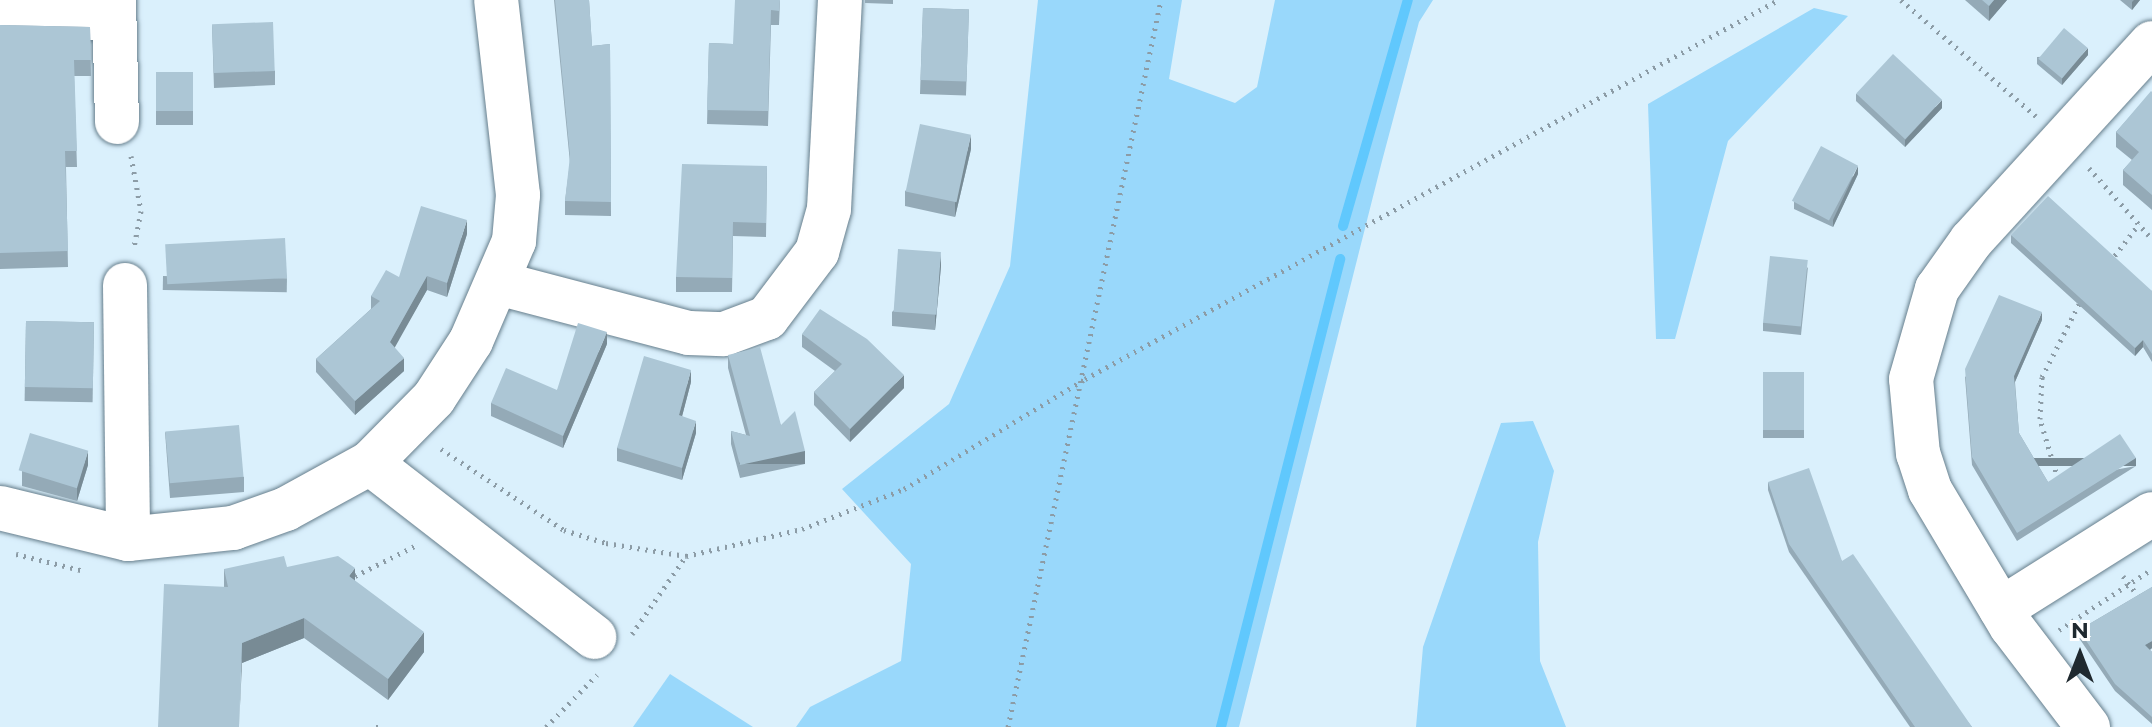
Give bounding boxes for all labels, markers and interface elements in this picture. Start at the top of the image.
north arrow [2040,615,2120,695]
text: N [2071,617,2089,644]

